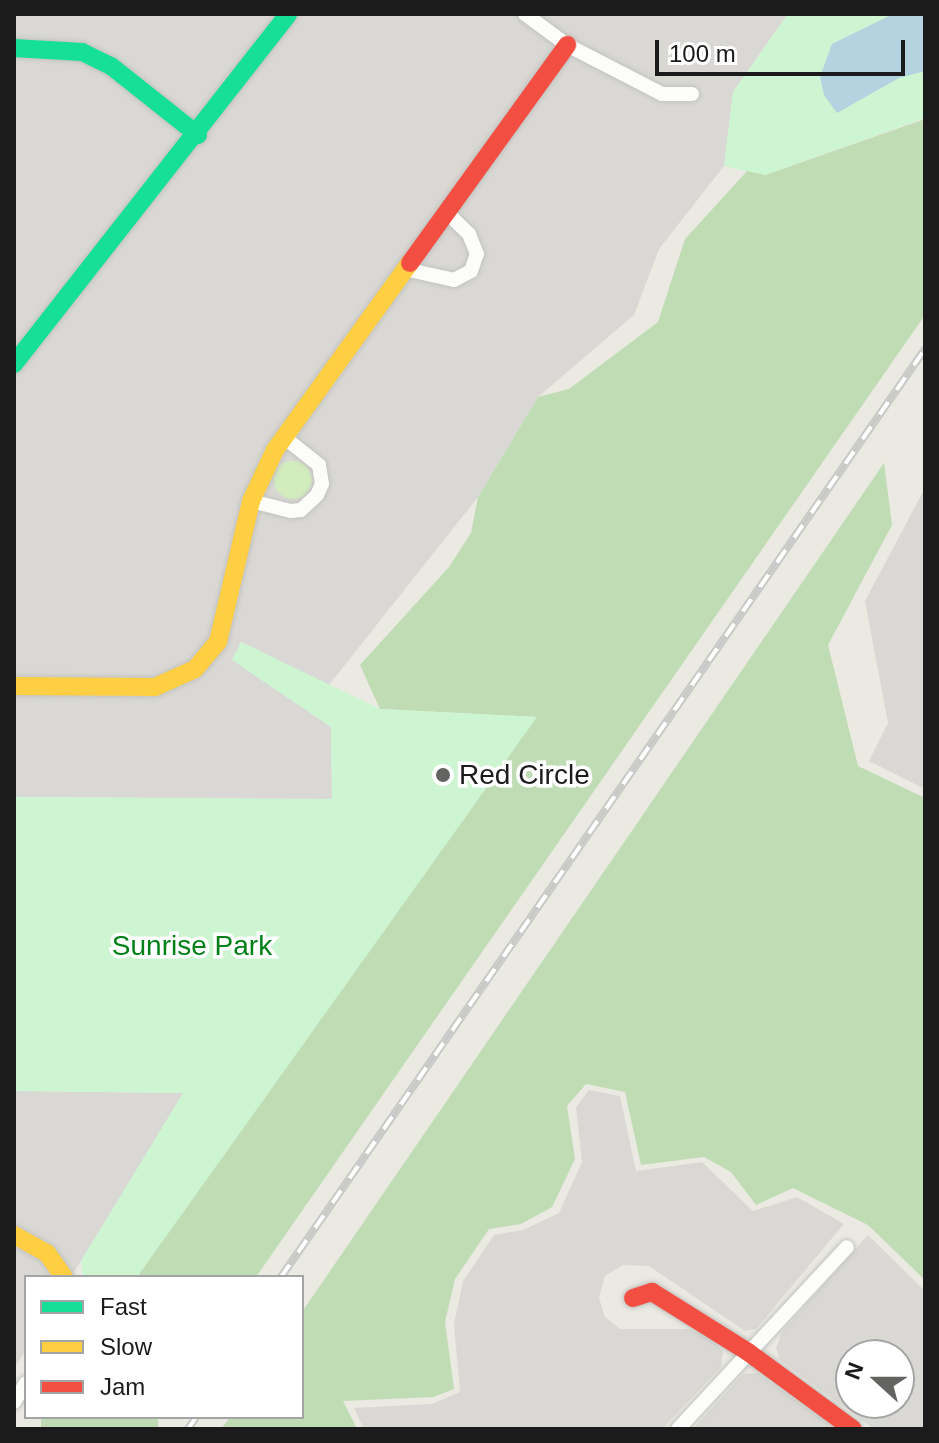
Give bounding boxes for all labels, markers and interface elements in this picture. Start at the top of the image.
scale bar [659,24,909,74]
text: 100 m [669,40,736,67]
place label: Red Circle [459,758,590,792]
marker: Red Circle [434,766,452,784]
park label: Sunrise Park [112,929,272,963]
legend [24,1275,304,1419]
text: Fast [100,1293,147,1320]
text: Slow [100,1333,152,1360]
north arrow [835,1339,915,1419]
text: N [839,1359,869,1383]
text: Jam [100,1373,145,1400]

